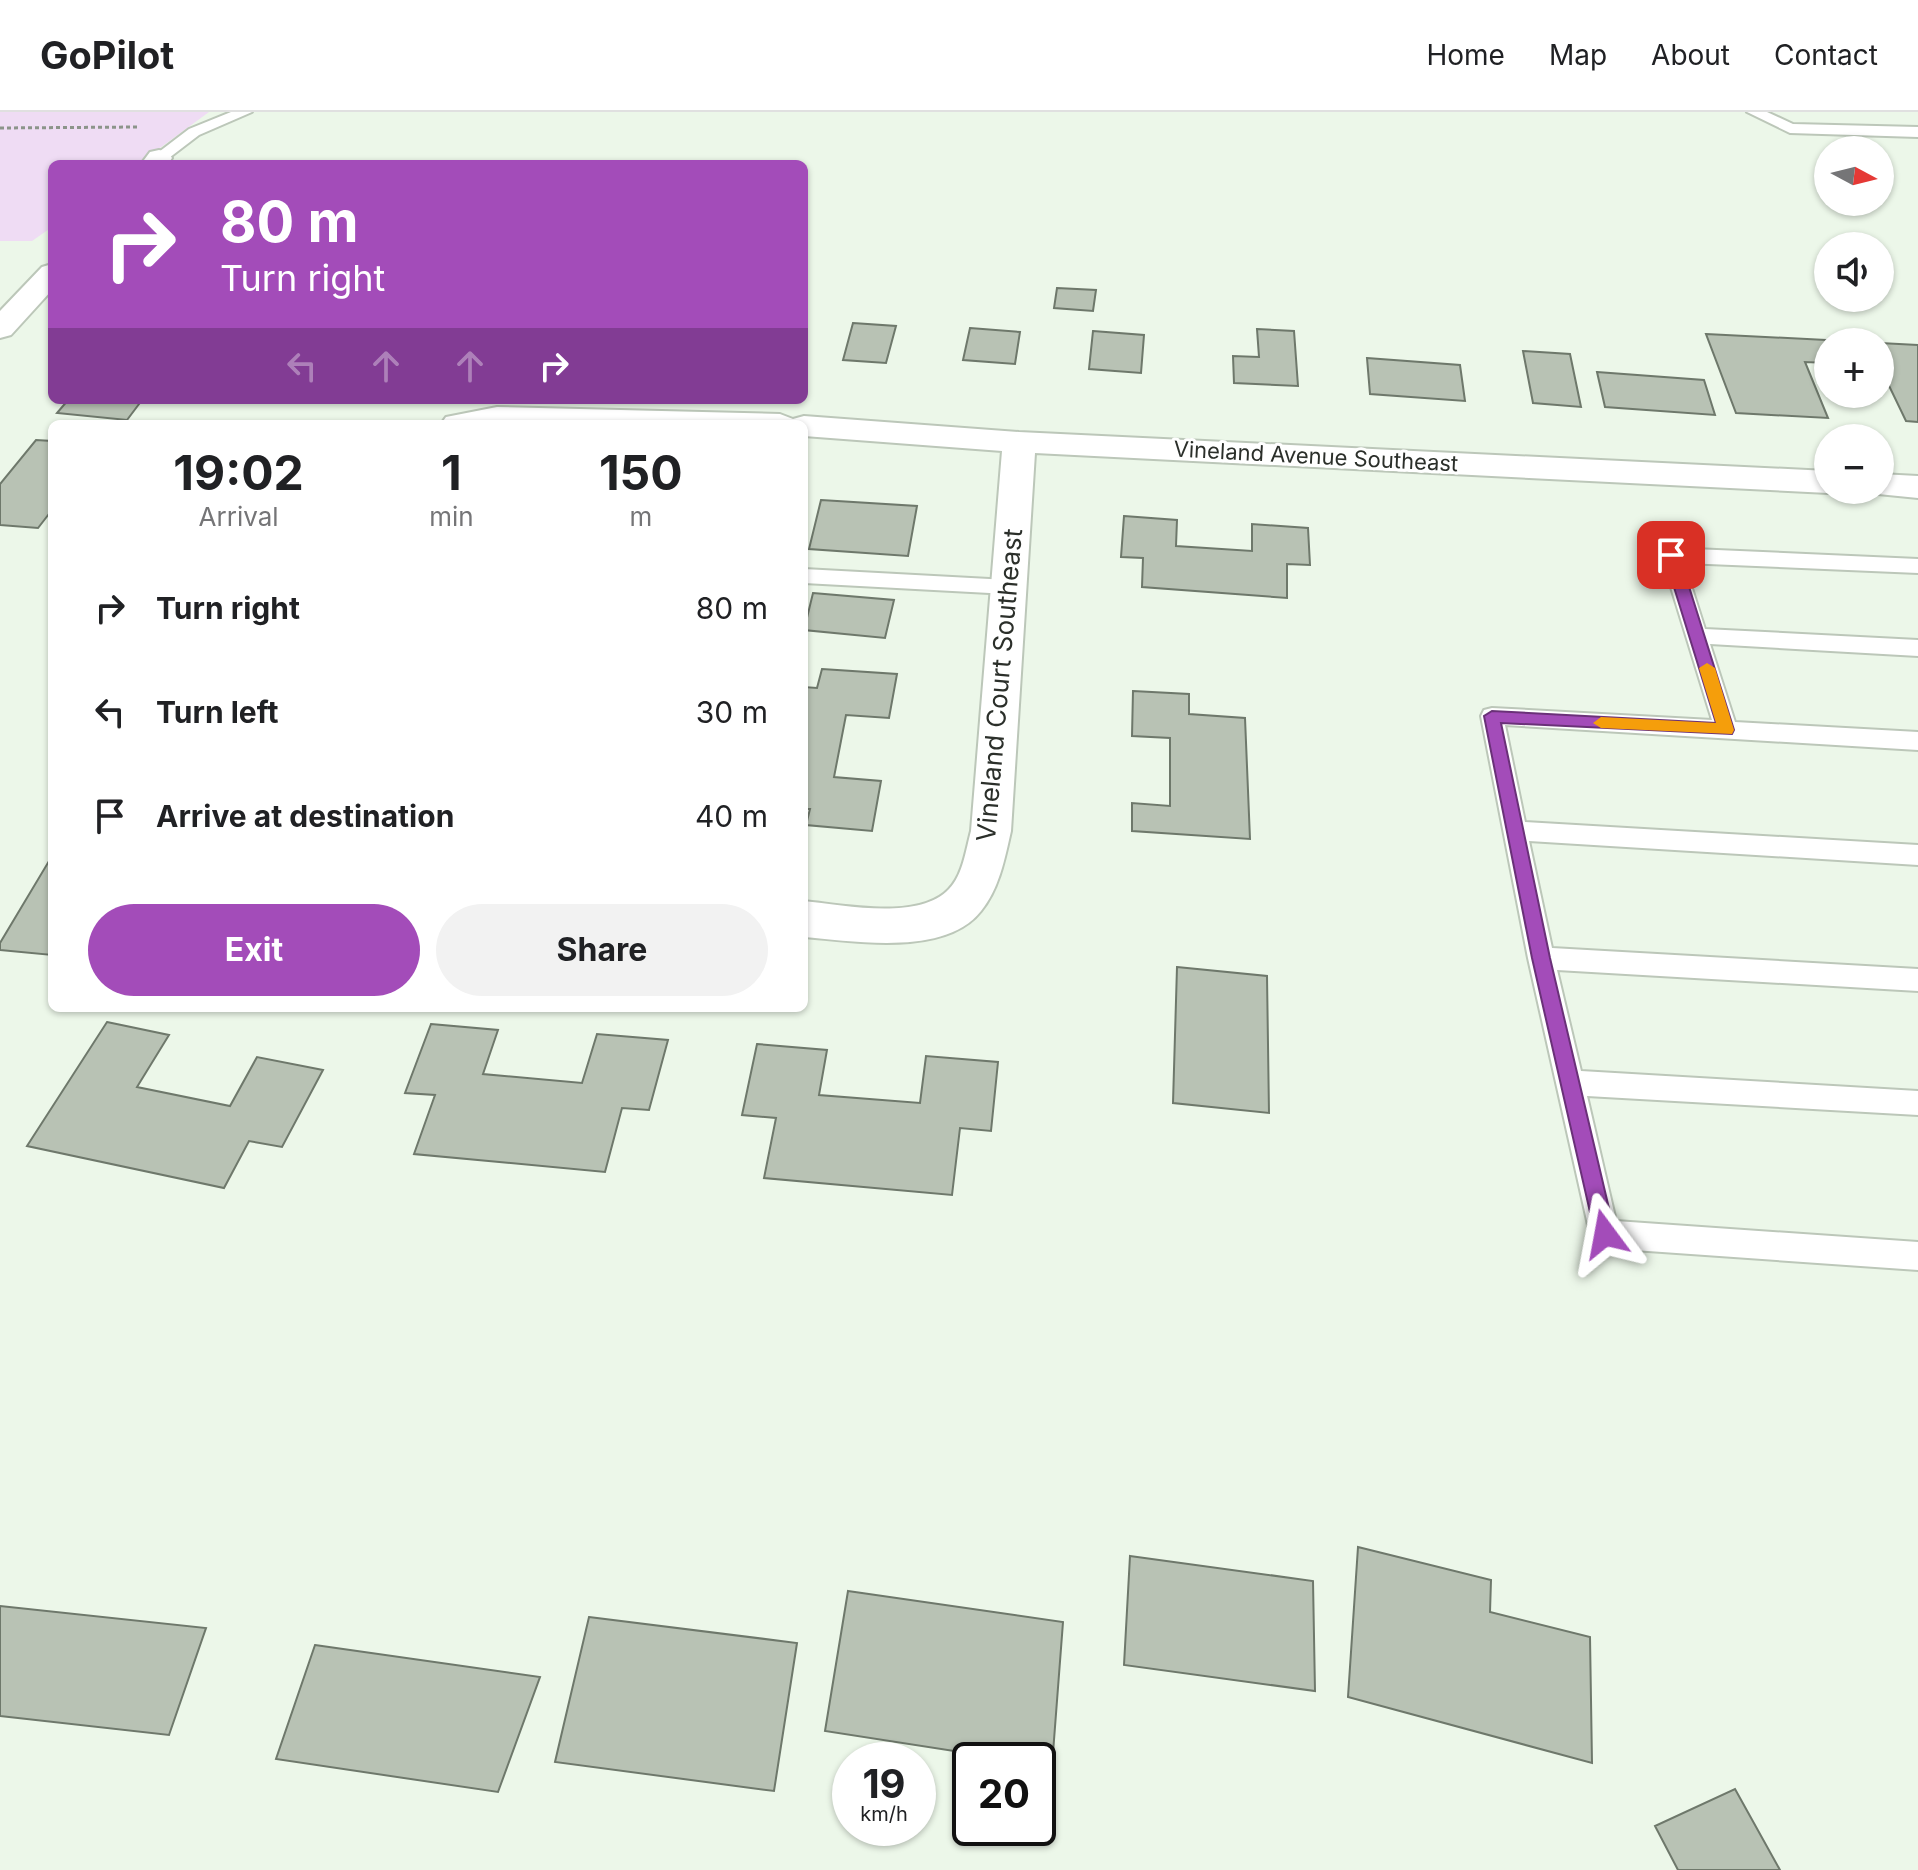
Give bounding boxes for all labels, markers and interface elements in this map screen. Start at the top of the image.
text: GoPilot [40,32,174,78]
text: Home [1426,38,1505,72]
text: Map [1549,38,1607,72]
text: About [1651,38,1730,72]
text: Contact [1774,38,1878,72]
north arrow [1814,136,1894,216]
map controls [1814,136,1894,504]
text: 80 m [220,188,359,256]
icon: right [88,192,192,296]
button: sound [1814,232,1894,312]
text: Turn right [220,256,385,300]
button: + [1814,328,1894,408]
icon: left [280,344,324,388]
icon: ahead [364,344,408,388]
icon: ahead [448,344,492,388]
icon: right [532,344,576,388]
button: − [1814,424,1894,504]
street label: Vineland Avenue Southeast [1173,436,1459,476]
text: 19:02 [173,443,304,502]
text: 1 [441,443,462,502]
text: 150 [599,443,683,502]
text: Arrival [199,501,279,532]
text: min [429,501,474,532]
text: m [629,501,652,532]
pin [1637,521,1705,589]
street label: Vineland Court Southeast [970,527,1028,843]
icon: arrive [1649,533,1693,577]
icon: right [88,586,132,630]
text: Turn right [156,590,300,626]
text: 80 m [696,590,768,626]
icon: left [88,690,132,734]
text: Turn left [156,694,278,730]
text: 30 m [696,694,768,730]
icon: arrive [88,794,132,838]
text: Arrive at destination [156,798,454,834]
text: 40 m [695,798,768,834]
button: Exit [88,904,420,996]
button: Share [436,904,768,996]
position arrow [1563,1192,1647,1276]
speed limit sign: 20 [952,1742,1056,1846]
text: 19 [862,1759,906,1808]
text: km/h [860,1802,908,1826]

